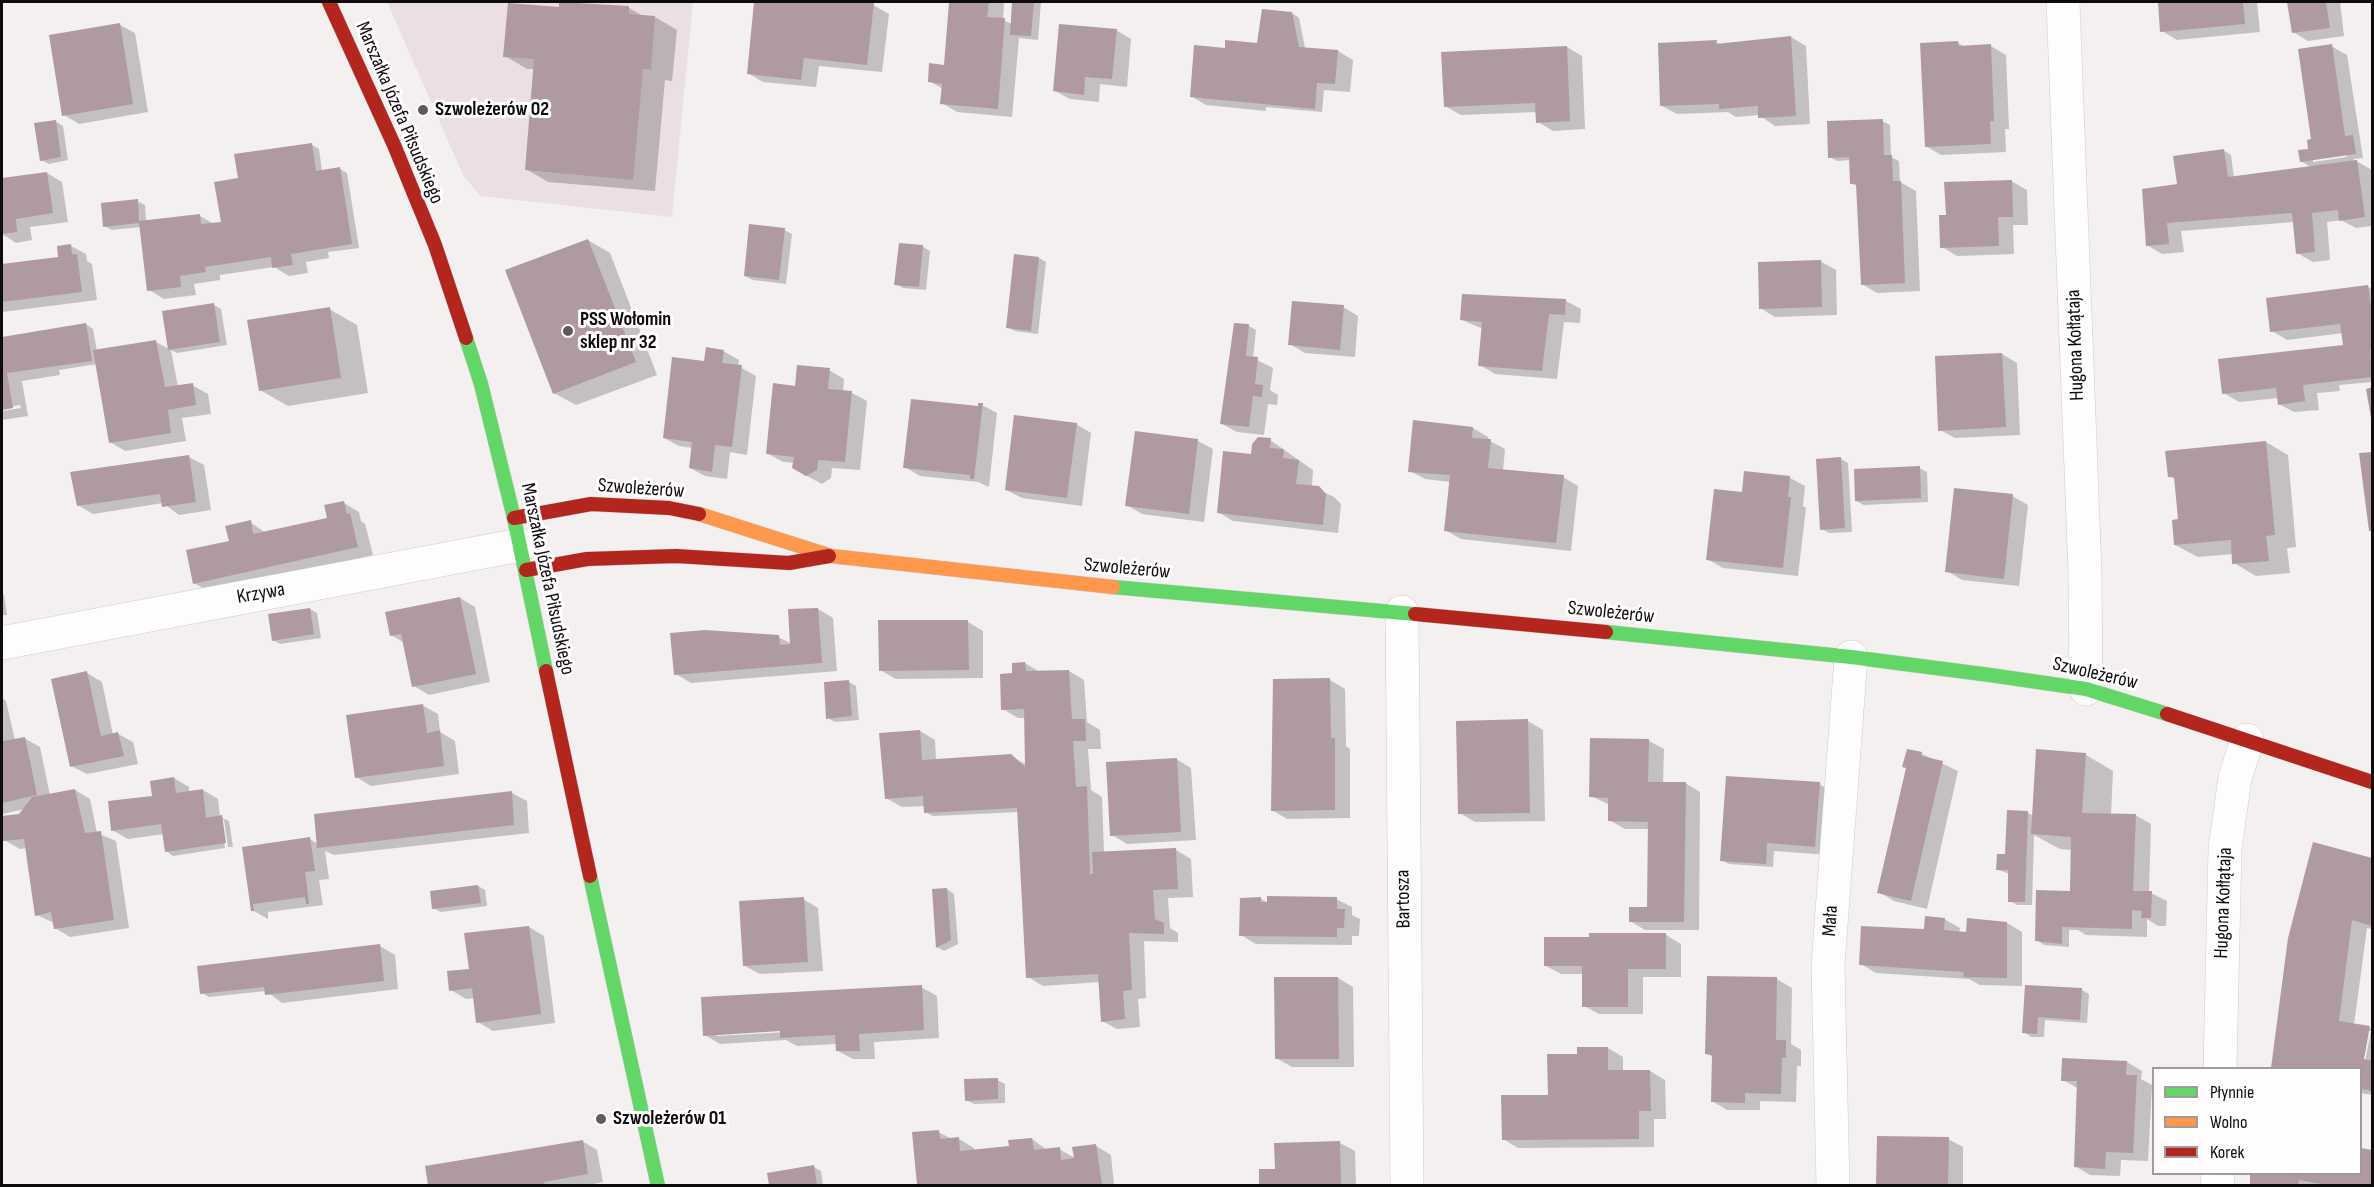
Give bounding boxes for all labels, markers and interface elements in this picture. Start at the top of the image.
street label: Marszałka Józefa Piłsudskiego [350,18,448,208]
place label: Szwoleżerów 02 [435,98,549,122]
marker: Szwoleżerów 02 [416,103,430,117]
street label: Hugona Kołłątaja [2062,289,2090,401]
place label: PSS Wołomin sklep nr 32 [580,308,671,355]
marker: PSS Wołomin sklep nr 32 [561,324,575,338]
street label: Szwoleżerów [597,474,685,504]
street label: Marszałka Józefa Piłsudskiego [515,481,579,677]
street label: Szwoleżerów [1083,553,1171,585]
street label: Krzywa [235,578,287,610]
street label: Szwoleżerów [1567,597,1655,629]
street label: Szwoleżerów [2050,653,2140,695]
street label: Hugona Kołłątaja [2210,847,2238,959]
street label: Bartosza [1391,869,1417,929]
street label: Mała [1818,905,1844,937]
legend [2152,1067,2362,1175]
text: Płynnie [2210,1082,2254,1103]
place label: Szwoleżerów 01 [613,1107,726,1131]
marker: Szwoleżerów 01 [594,1112,608,1126]
text: Wolno [2210,1112,2247,1133]
text: Korek [2210,1142,2244,1163]

